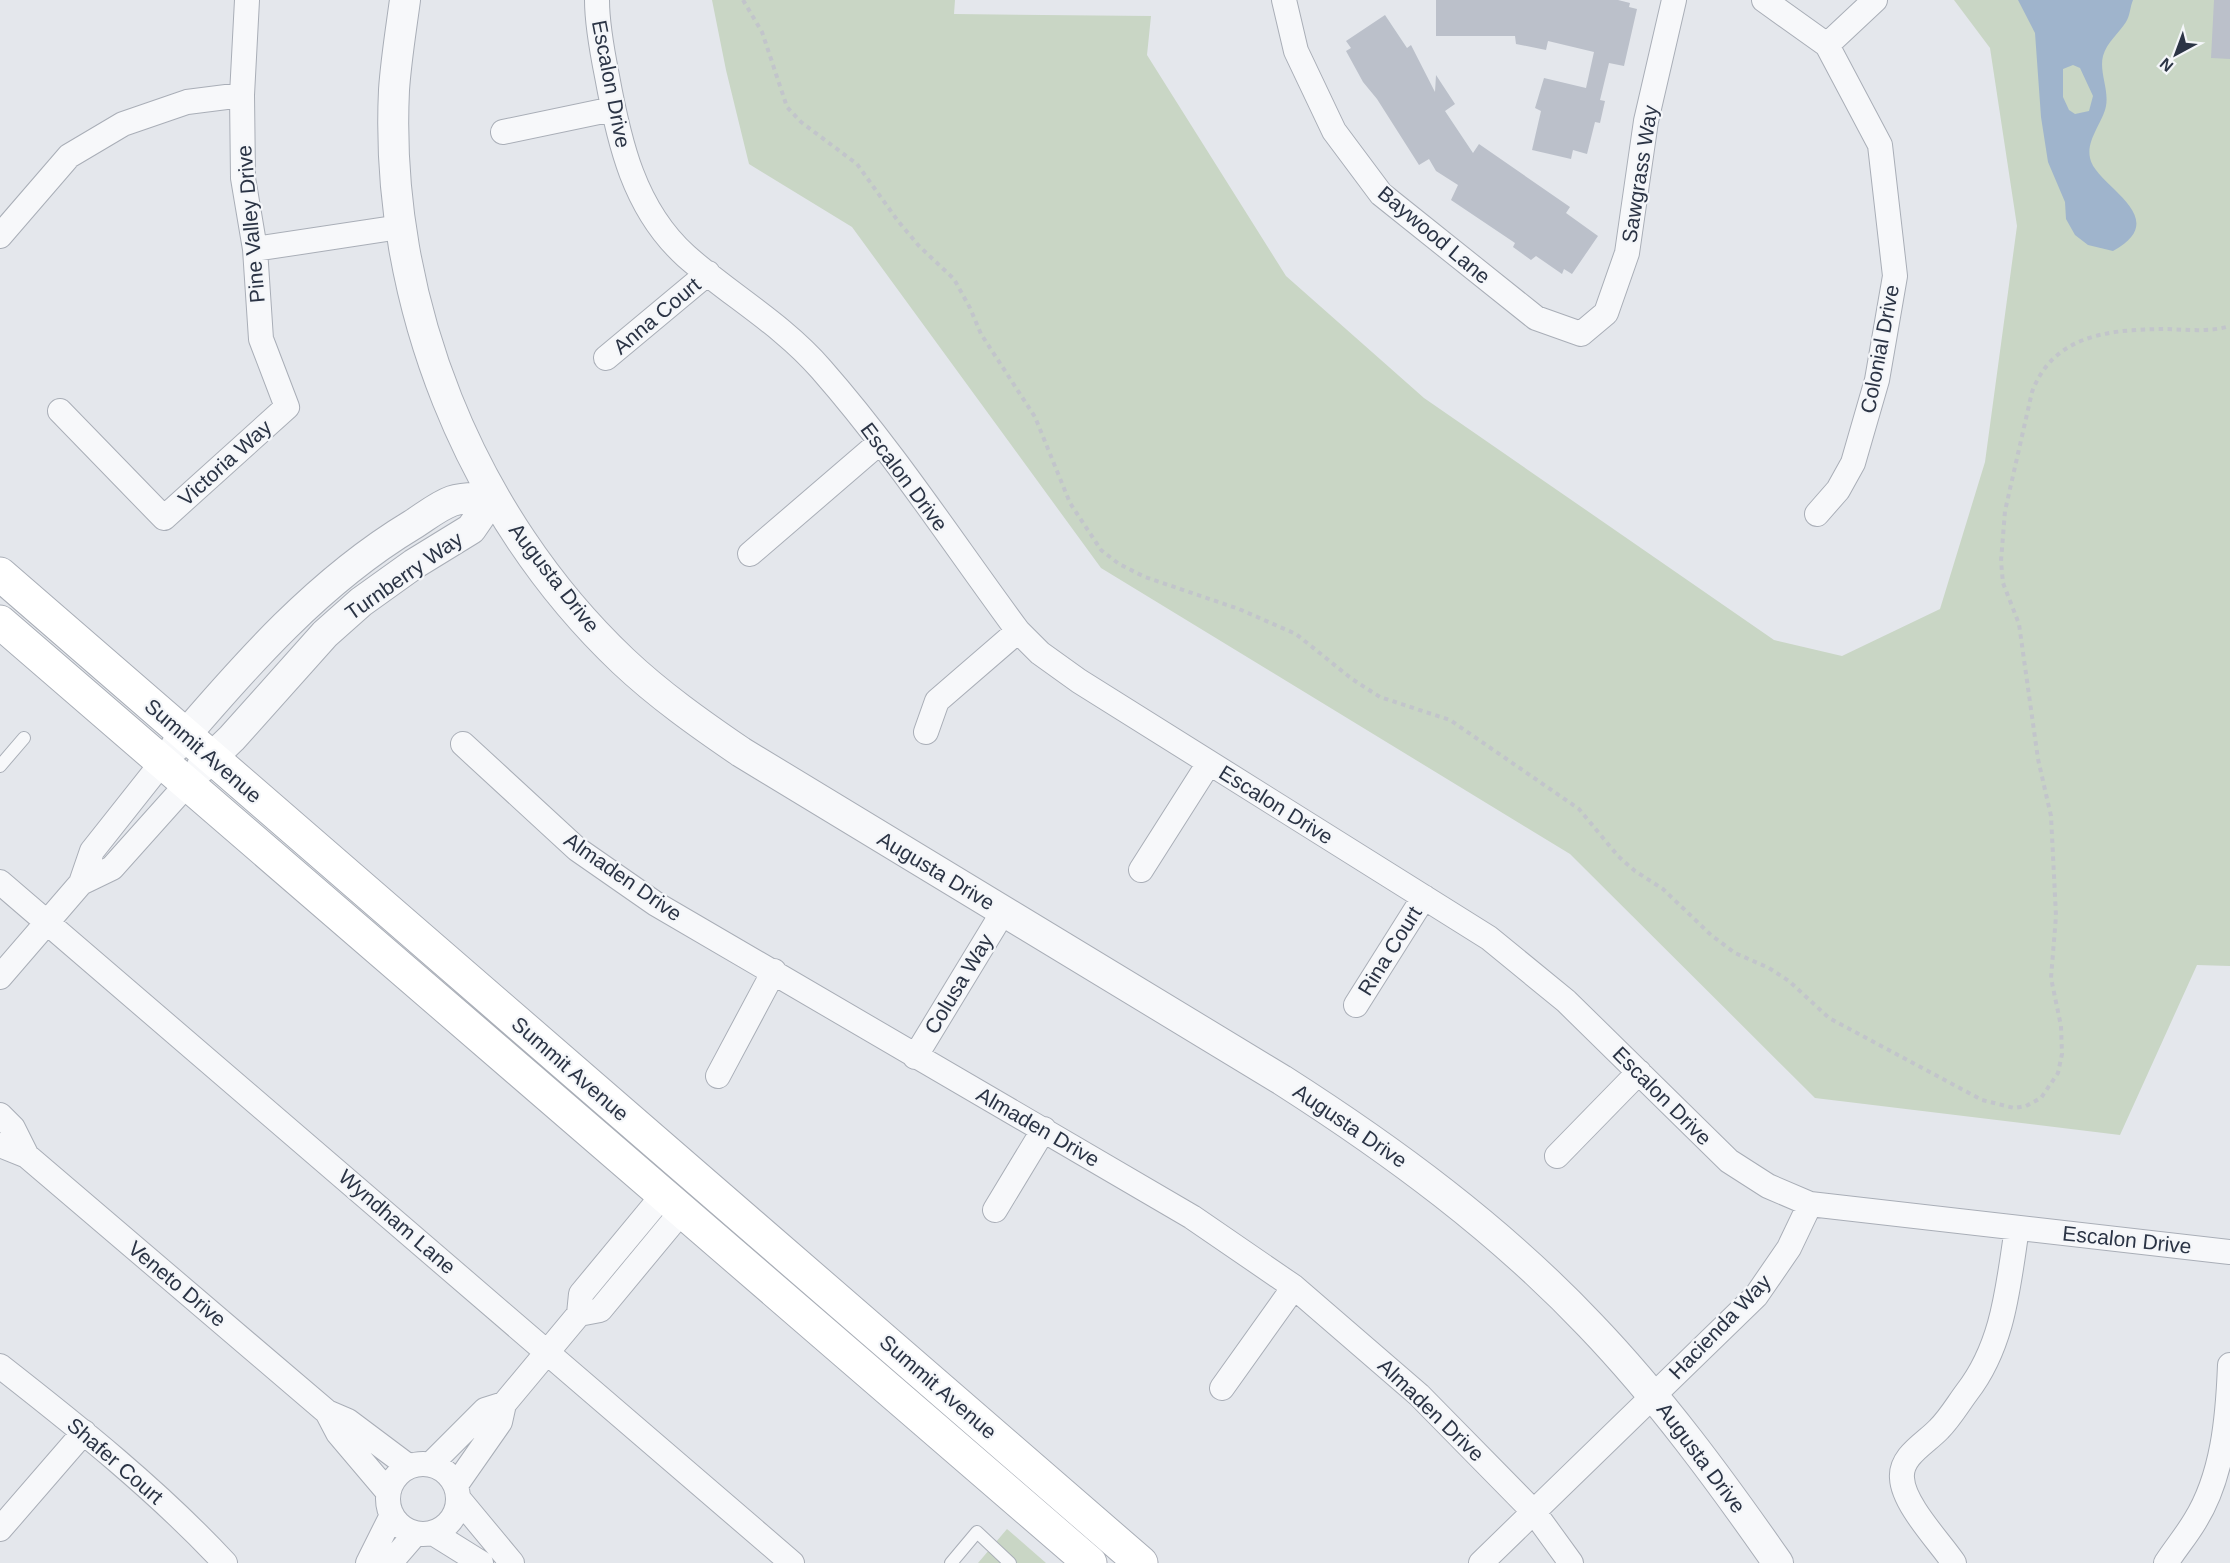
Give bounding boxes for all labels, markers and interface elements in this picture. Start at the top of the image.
street label: Escalon Drive [588,18,635,150]
north arrow [2146,24,2206,84]
text: N [2157,55,2176,75]
street label: Sawgrass Way [1617,103,1662,244]
street label: Pine Valley Drive [232,144,269,304]
street label: Baywood Lane [1374,181,1495,288]
street label: Anna Court [609,273,705,359]
street label: Colonial Drive [1856,283,1903,415]
street label: Victoria Way [174,415,276,510]
street label: Escalon Drive [856,418,953,535]
street label: Augusta Drive [505,519,604,637]
street label: Turnberry Way [341,527,467,624]
street label: Summit Avenue [140,694,266,807]
street label: Escalon Drive [1215,760,1337,849]
street label: Augusta Drive [874,827,999,914]
street label: Almaden Drive [560,828,686,926]
street label: Rina Court [1353,902,1426,999]
street label: Colusa Way [920,929,998,1038]
street label: Summit Avenue [507,1012,633,1125]
street label: Escalon Drive [1608,1042,1716,1150]
street label: Augusta Drive [1289,1079,1411,1172]
street label: Almaden Drive [973,1082,1104,1171]
street label: Wyndham Lane [334,1165,460,1278]
street label: Escalon Drive [2061,1221,2193,1258]
street label: Veneto Drive [124,1236,231,1331]
street label: Hacienda Way [1664,1269,1775,1383]
street label: Summit Avenue [875,1330,1001,1443]
street label: Almaden Drive [1374,1354,1489,1466]
street label: Augusta Drive [1653,1398,1750,1517]
street label: Shafer Court [63,1413,168,1508]

